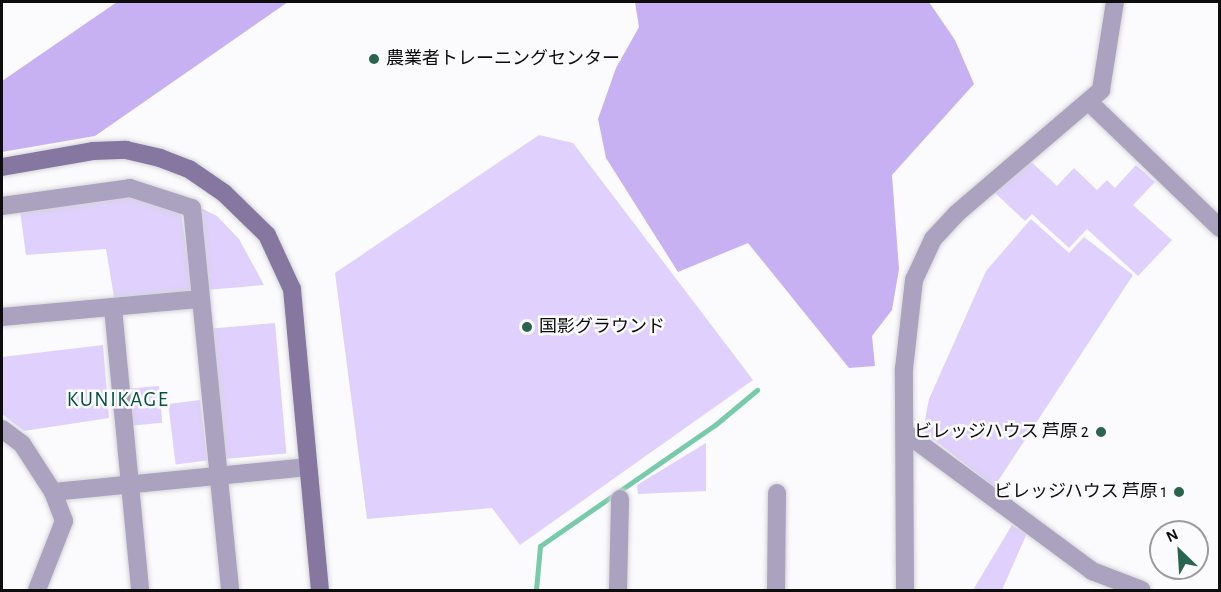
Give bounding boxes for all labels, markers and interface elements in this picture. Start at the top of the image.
place label: 農業者トレーニングセンター [386,48,620,70]
marker: 農業者トレーニングセンター [367,52,381,66]
place label: 国影グラウンド [539,316,665,338]
marker: 国影グラウンド [520,320,534,334]
district label: KUNIKAGE [67,387,169,413]
place label: ビレッジハウス 芦原 2 [913,421,1089,443]
marker: ビレッジハウス 芦原 2 [1094,425,1108,439]
place label: ビレッジハウス 芦原 1 [993,481,1167,503]
marker: ビレッジハウス 芦原 1 [1172,485,1186,499]
north arrow [1149,520,1209,580]
text: N [1164,526,1181,545]

